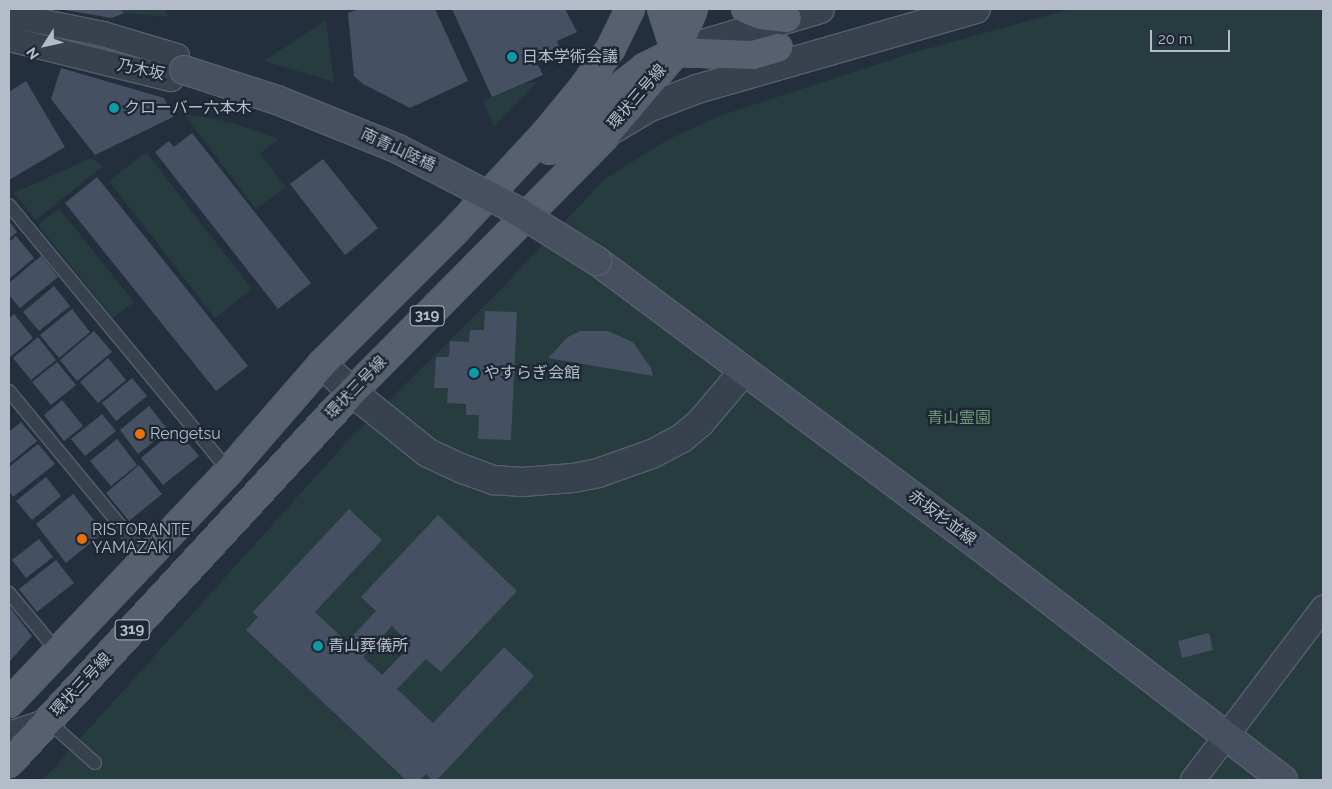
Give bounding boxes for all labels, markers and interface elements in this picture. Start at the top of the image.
north arrow [20,20,70,70]
scale bar [1152,20,1232,52]
text: 20 m [1158,30,1193,48]
text: N [23,45,42,63]
place label: 日本学術会議 [522,47,618,67]
marker: 日本学術会議 [506,51,518,63]
street label: 乃木坂 [116,56,166,84]
street label: 環状三号線 [604,61,670,133]
place label: クローバー六本木 [124,98,252,118]
marker: クローバー六本木 [108,102,120,114]
street label: 南青山陸橋 [358,124,438,176]
road number: 319 [410,304,444,328]
street label: 環状三号線 [321,353,391,423]
place label: やすらぎ会館 [484,363,580,383]
marker: やすらぎ会館 [468,367,480,379]
park label: 青山霊園 [927,408,991,428]
place label: Rengetsu [150,424,221,444]
marker: Rengetsu [134,428,146,440]
street label: 赤坂杉並線 [904,486,980,550]
place label: RISTORANTE YAMAZAKI [92,520,191,558]
marker: RISTORANTE YAMAZAKI [76,533,88,545]
road number: 319 [114,618,150,642]
place label: 青山葬儀所 [328,636,408,656]
marker: 青山葬儀所 [312,640,324,652]
street label: 環状三号線 [47,649,115,721]

